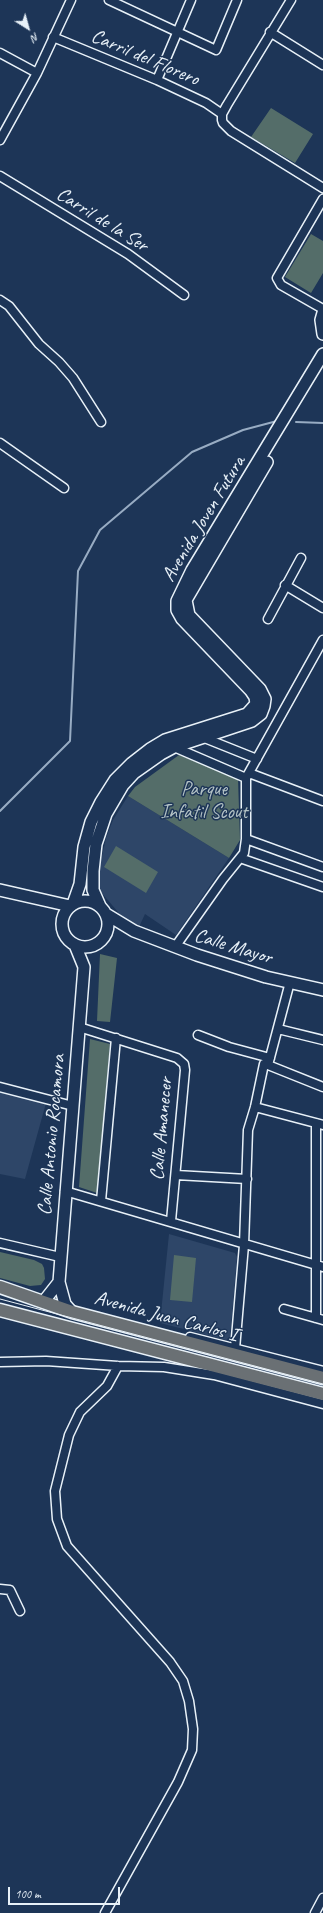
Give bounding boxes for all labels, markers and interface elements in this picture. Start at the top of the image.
north arrow [8,8,48,48]
street label: Carril del Florero [87,24,203,92]
text: N [28,30,42,45]
street label: Carril de la Ser [52,182,152,258]
street label: Avenida Joven Futura [157,452,251,586]
park label: Parque Infatil Scout [160,778,248,825]
street label: Calle Mayor [191,924,275,970]
street label: Calle Antonio Rocamora [33,1054,71,1216]
street label: Calle Amanecer [146,1077,178,1181]
street label: Avenida Juan Carlos I [92,1286,240,1348]
scale bar [10,1879,122,1905]
text: 100 m [15,1886,41,1902]

